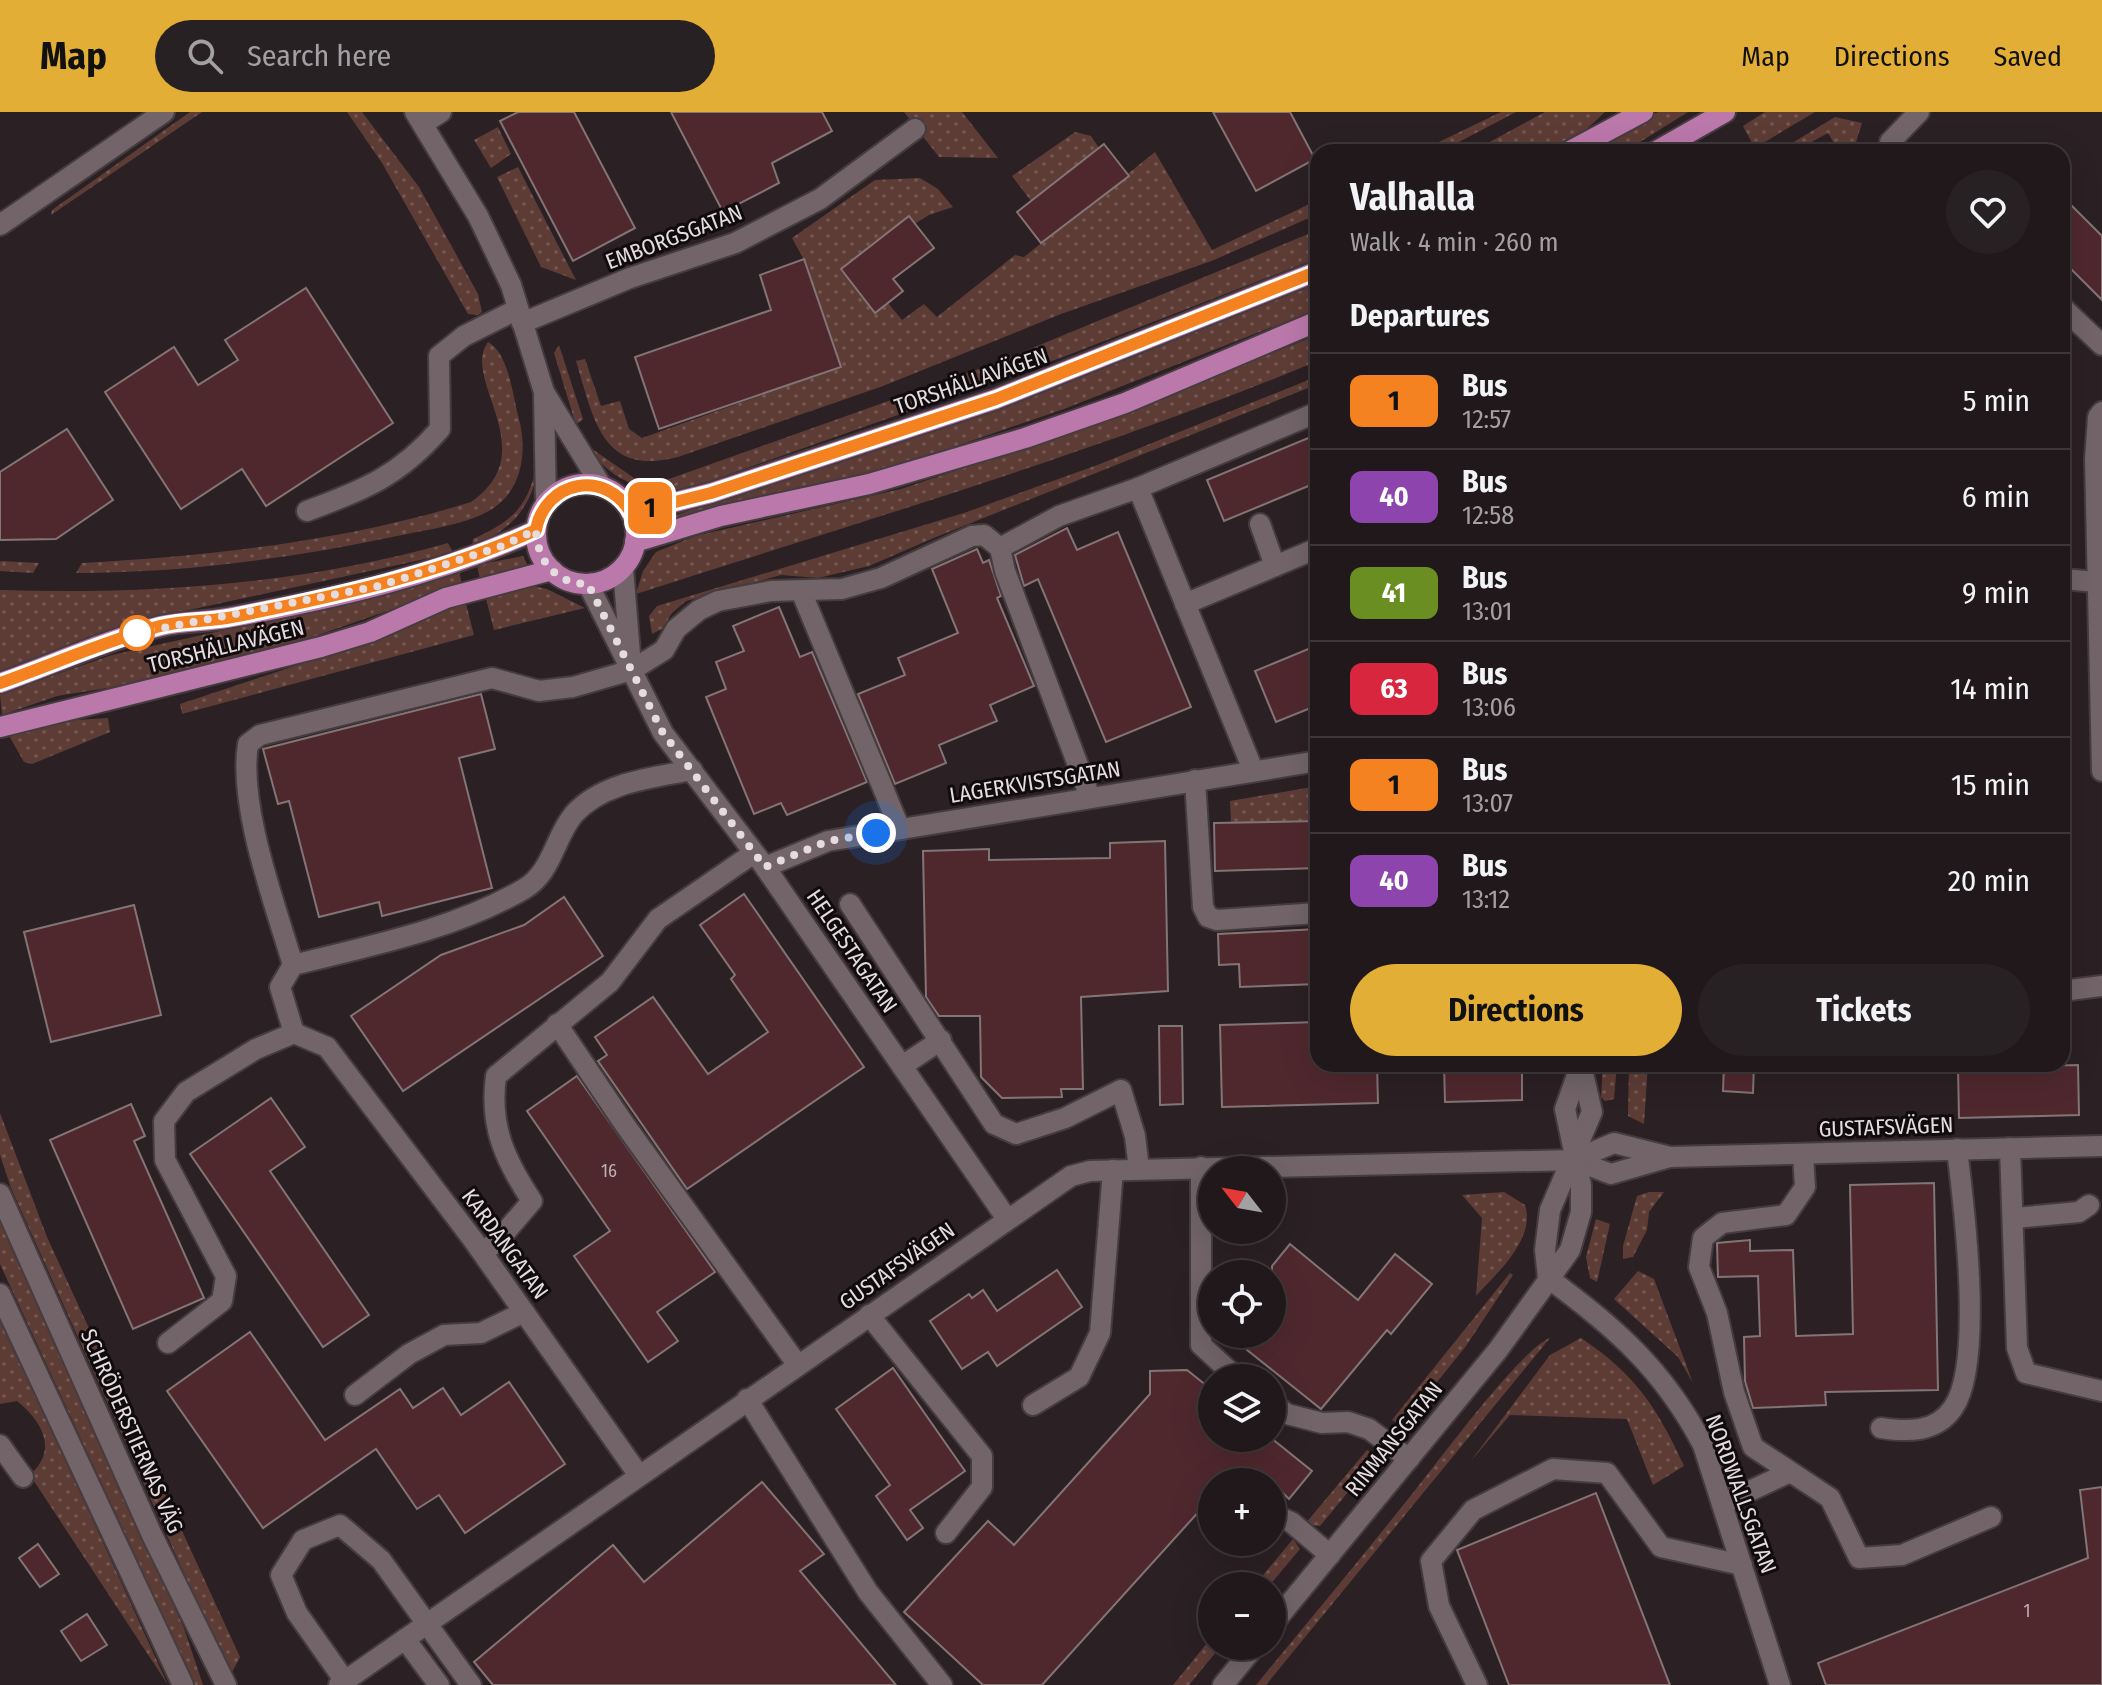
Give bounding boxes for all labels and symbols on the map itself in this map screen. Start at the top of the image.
street label: EMBORGSGATAN [602,199,746,275]
street label: TORSHÄLLAVÄGEN [891,342,1051,420]
line badge: 1 [624,482,676,534]
street label: TORSHÄLLAVÄGEN [145,614,307,678]
unlabelled marker [120,616,154,650]
street label: LAGERKVISTSGATAN [948,755,1122,809]
your location [856,813,896,853]
street label: HELGESTAGATAN [801,884,903,1018]
street label: GUSTAFSVÄGEN [1818,1111,1954,1143]
north arrow [1198,1156,1286,1244]
house number: 16 [601,1160,617,1182]
street label: KARDANGATAN [456,1184,554,1304]
street label: GUSTAFSVÄGEN [834,1216,960,1316]
street label: SCHRÖDERSTIERNAS VÄG [75,1325,189,1537]
street label: RINMANSGATAN [1340,1376,1448,1502]
street label: NORDWALLSGATAN [1700,1411,1782,1577]
house number: 1 [2023,1600,2031,1622]

